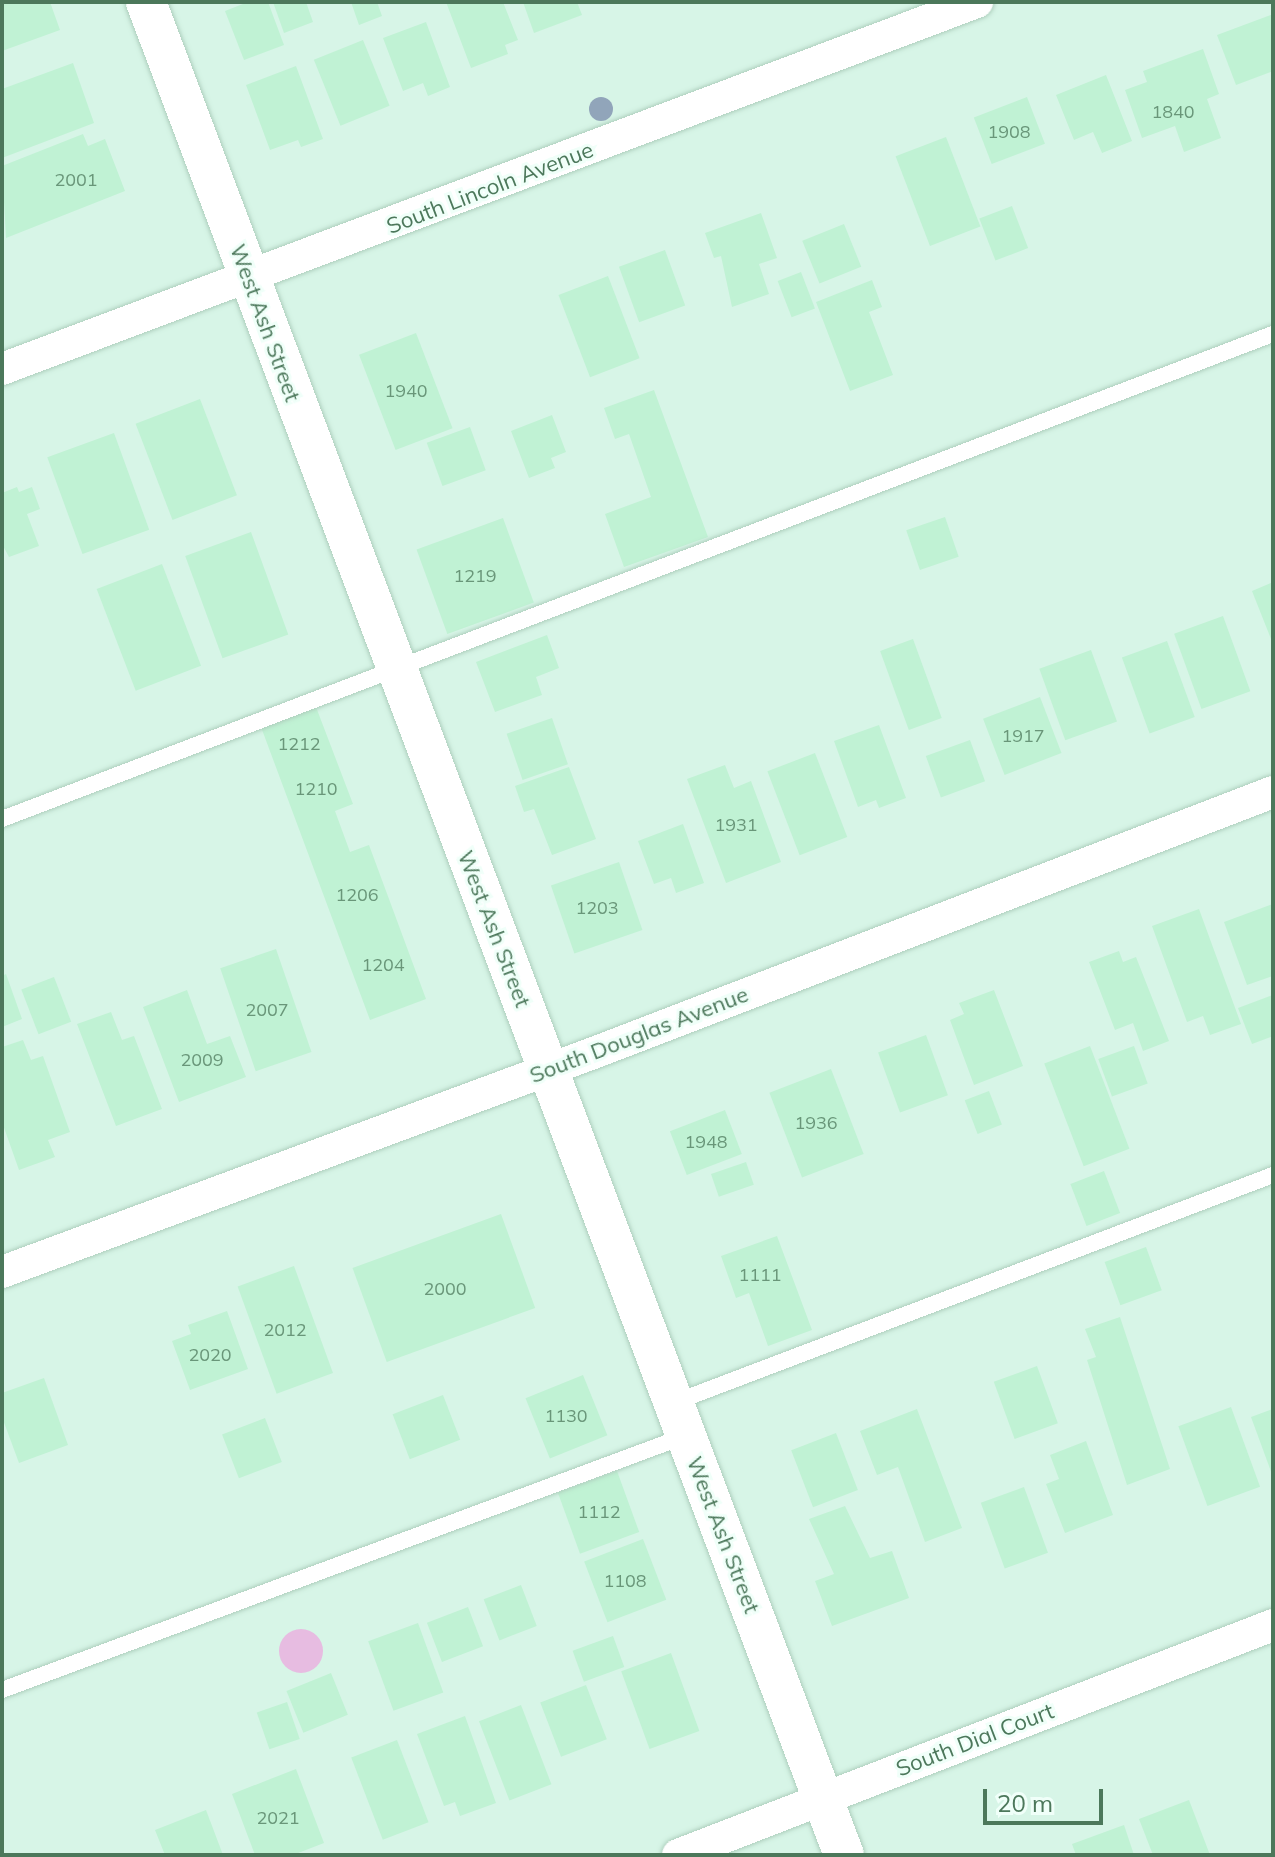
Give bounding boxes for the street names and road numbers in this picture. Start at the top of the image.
street label: South Lincoln Avenue [383,136,597,240]
street label: West Ash Street [224,241,306,405]
street label: West Ash Street [452,847,536,1011]
street label: South Douglas Avenue [526,981,752,1089]
street label: West Ash Street [681,1453,765,1617]
street label: South Dial Court [892,1698,1058,1782]

